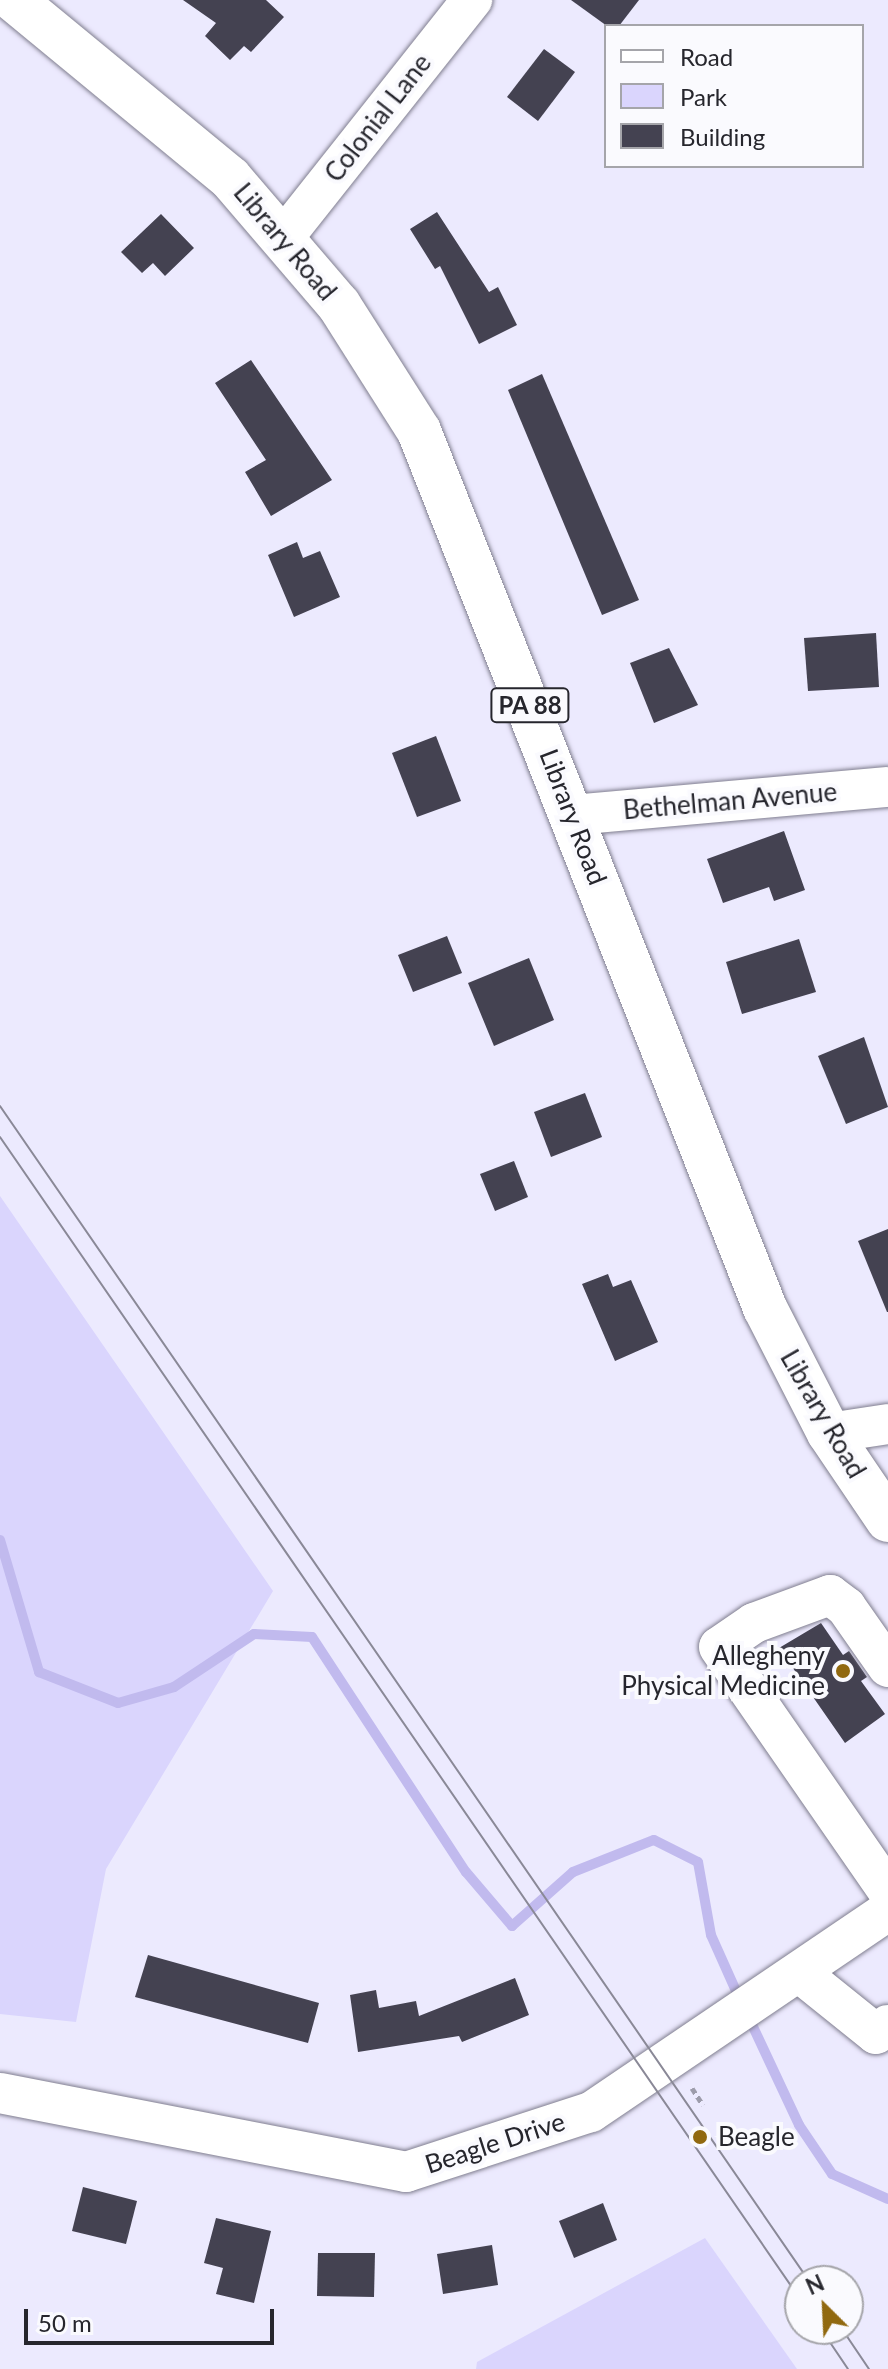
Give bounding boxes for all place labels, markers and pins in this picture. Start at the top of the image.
place label: Allegheny Physical Medicine [621,1640,825,1702]
marker: Allegheny Physical Medicine [832,1660,854,1682]
place label: Beagle [718,2121,795,2153]
marker: Beagle [689,2126,711,2148]

